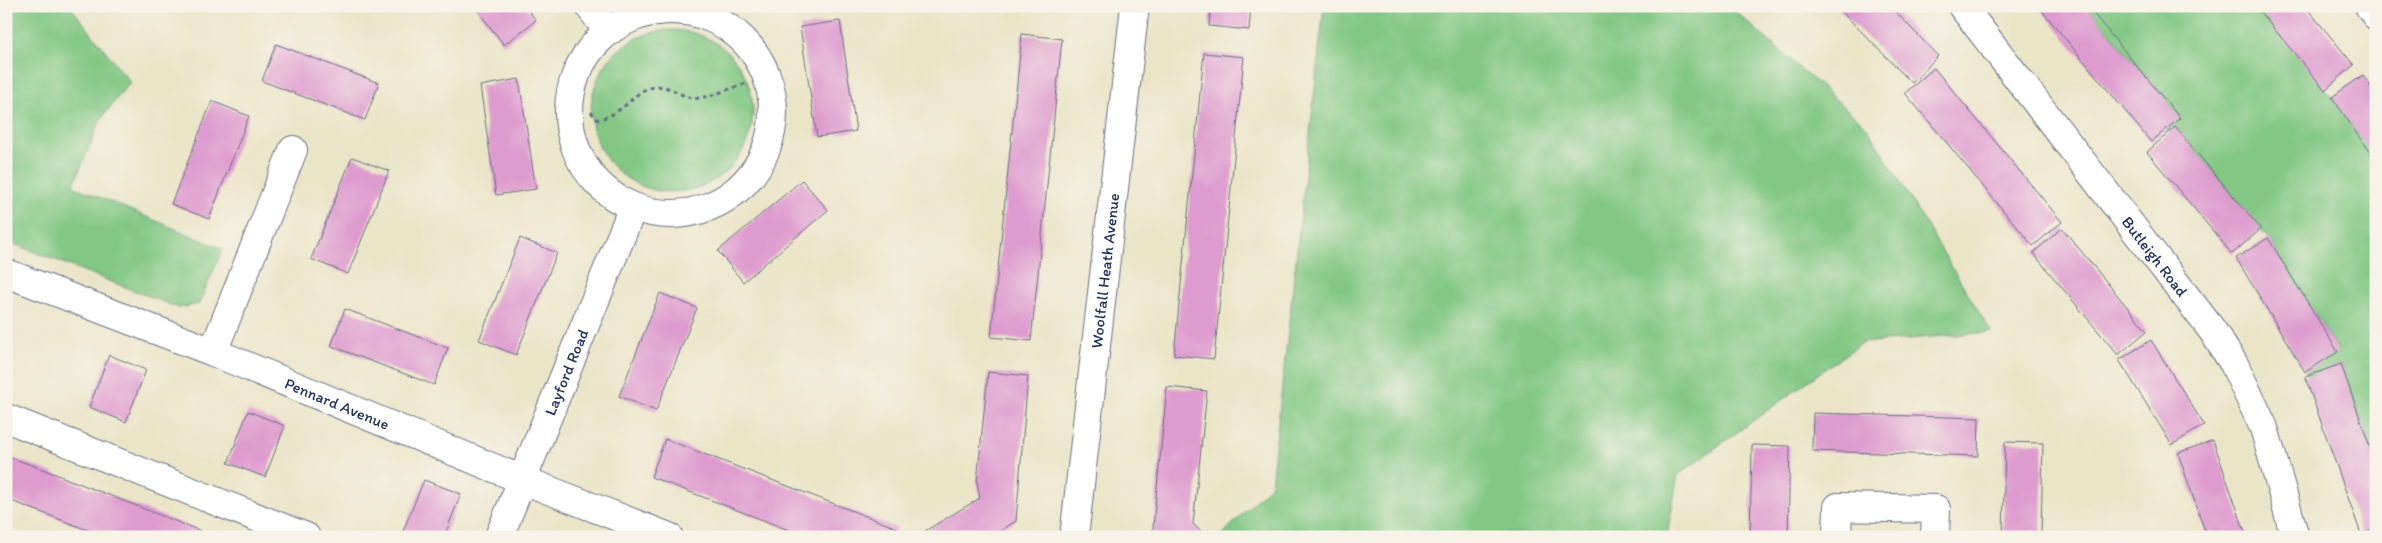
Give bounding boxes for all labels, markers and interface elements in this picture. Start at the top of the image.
street label: Woolfall Heath Avenue [1087,192,1123,349]
street label: Butleigh Road [2118,213,2192,301]
street label: Layford Road [540,326,593,418]
street label: Pennard Avenue [282,374,392,434]

